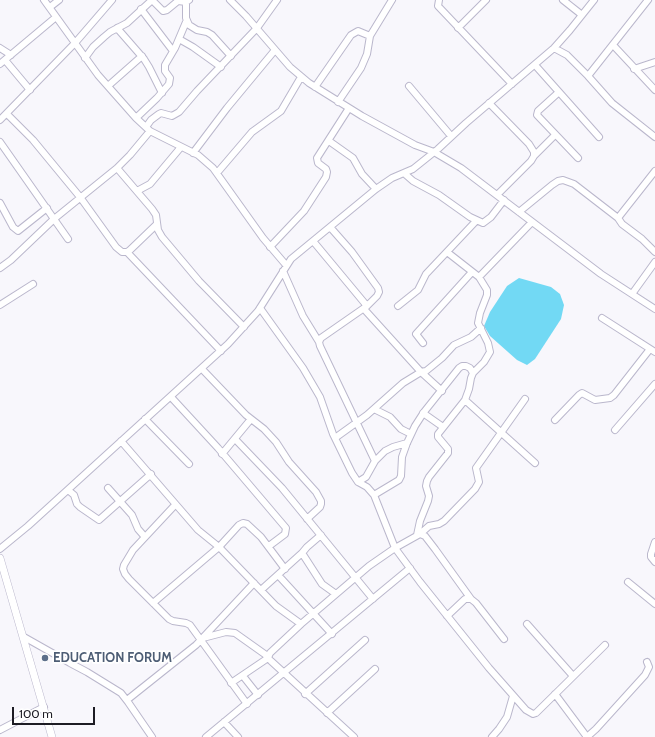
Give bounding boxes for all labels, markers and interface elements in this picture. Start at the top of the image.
place label: EDUCATION FORUM [53,650,172,666]
marker: EDUCATION FORUM [40,653,50,663]
scale bar [14,699,97,725]
text: 100 m [19,706,53,721]

